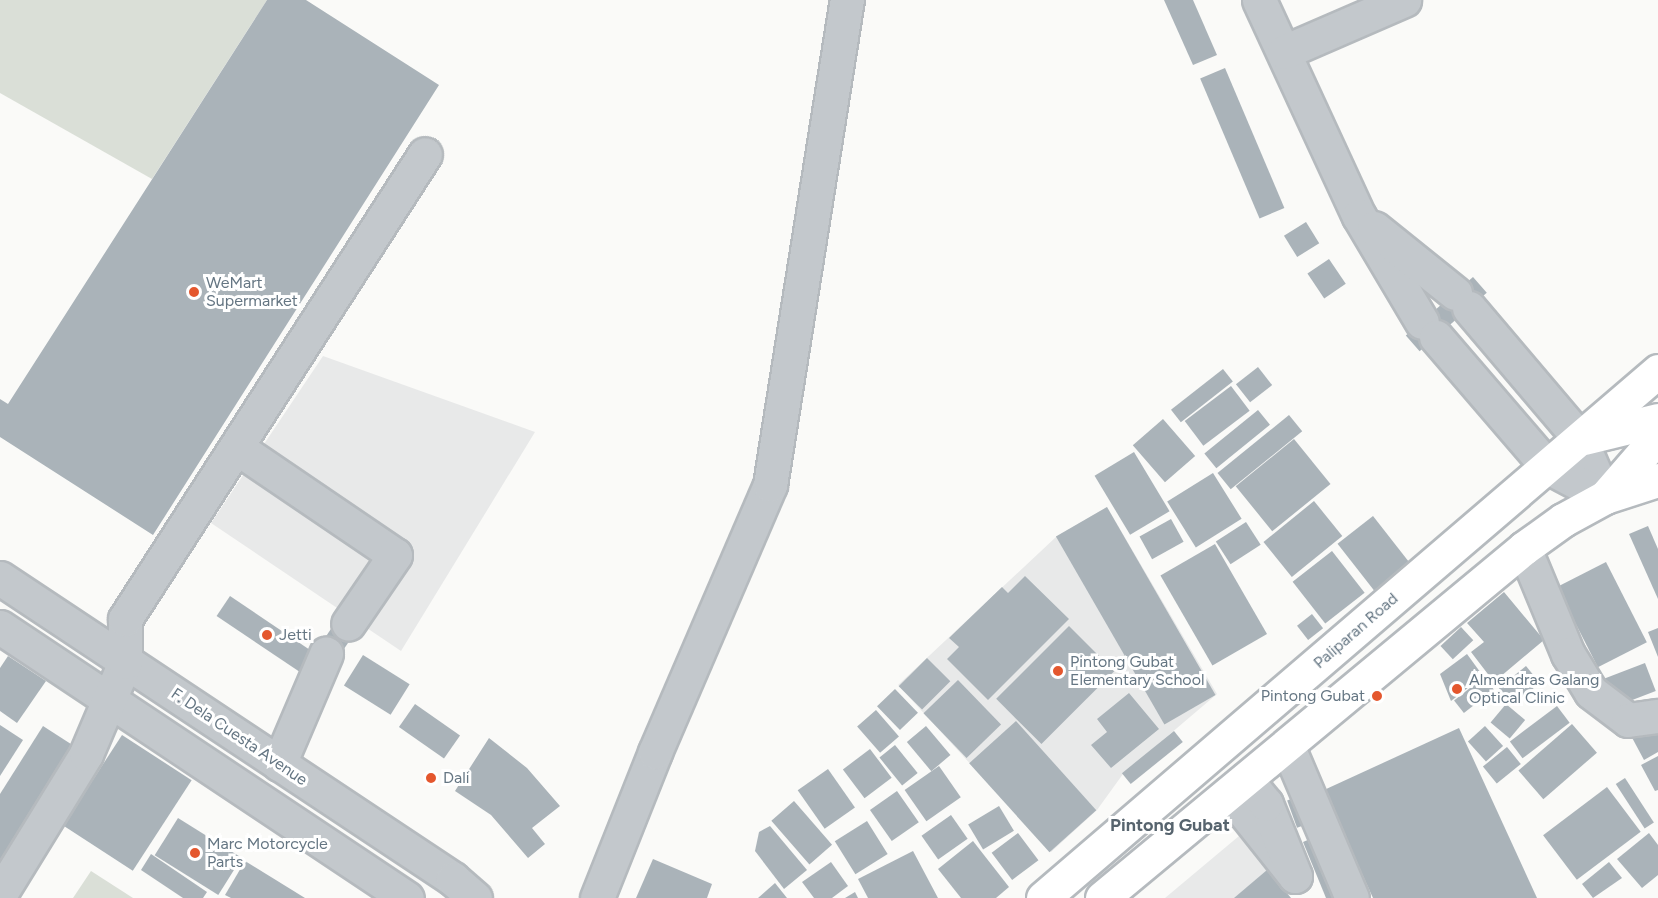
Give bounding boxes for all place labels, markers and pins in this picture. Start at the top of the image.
place label: WeMart Supermarket [206,273,298,311]
marker: WeMart Supermarket [187,285,201,299]
place label: Jetti [279,625,312,645]
marker: Jetti [260,628,274,642]
place label: Pintong Gubat Elementary School [1070,652,1204,690]
marker: Pintong Gubat Elementary School [1051,664,1065,678]
place label: Almendras Galang Optical Clinic [1469,670,1599,708]
marker: Almendras Galang Optical Clinic [1450,682,1464,696]
place label: Pintong Gubat [1261,686,1365,706]
marker: Pintong Gubat [1370,689,1384,703]
place label: Dali [443,768,469,788]
marker: Dali [424,771,438,785]
place label: Marc Motorcycle Parts [207,834,328,872]
marker: Marc Motorcycle Parts [188,846,202,860]

